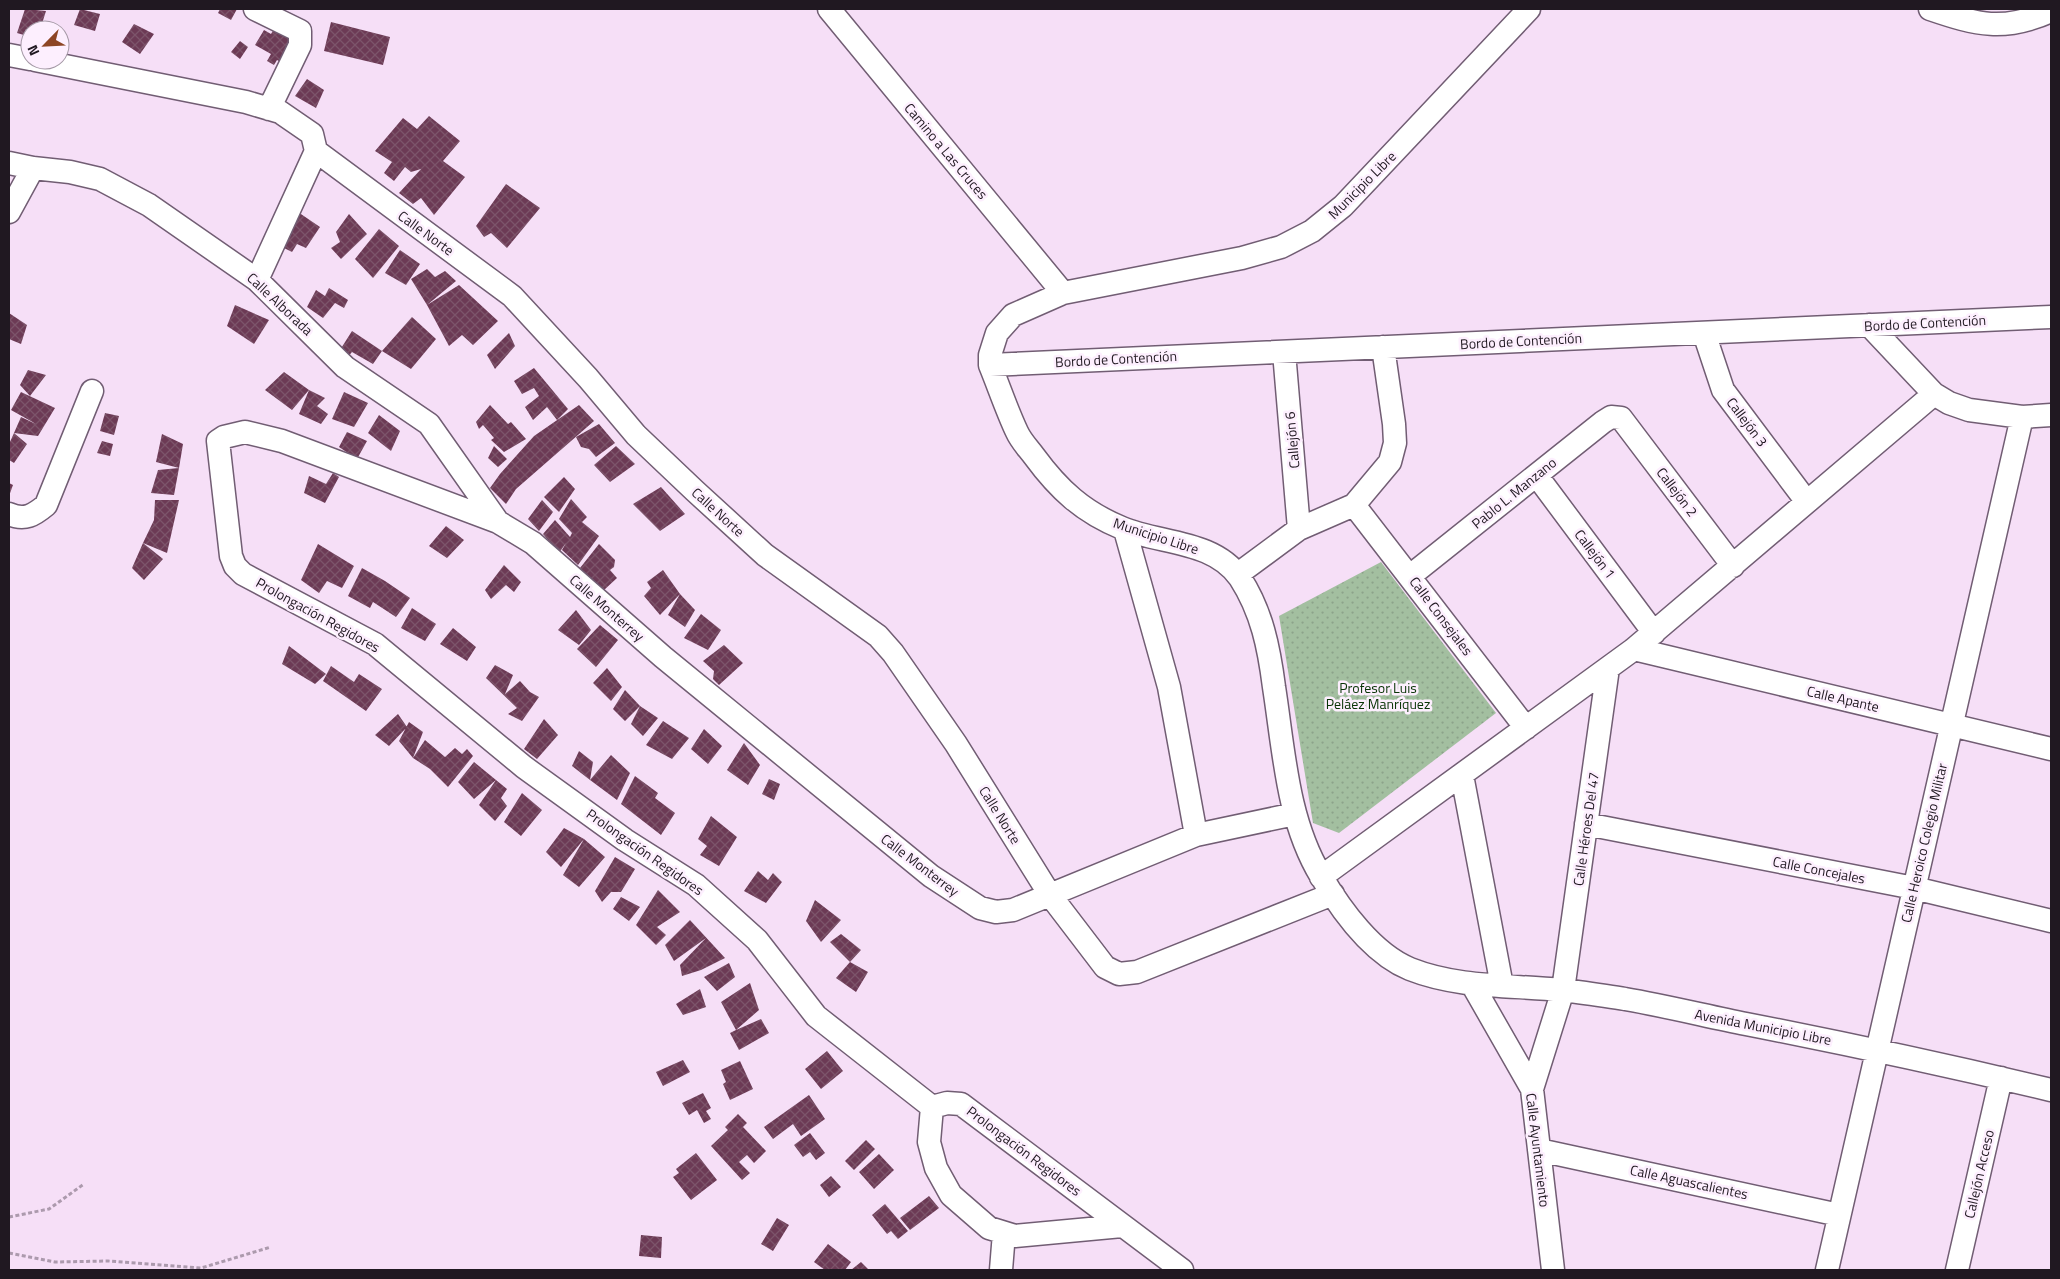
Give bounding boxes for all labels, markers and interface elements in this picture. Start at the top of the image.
north arrow [20,20,70,70]
text: N [21,42,44,59]
street label: Camino a Las Cruces [900,98,993,203]
street label: Municipio Libre [1323,146,1400,223]
street label: Calle Norte [394,205,459,260]
street label: Calle Alborada [243,267,318,340]
street label: Bordo de Contención [1863,309,1986,336]
street label: Bordo de Contención [1459,327,1582,354]
street label: Bordo de Contención [1054,345,1177,372]
street label: Callejón 3 [1722,393,1773,451]
street label: Callejón 6 [1279,411,1304,469]
street label: Pablo L. Manzano [1467,452,1561,533]
street label: Callejón 2 [1652,463,1703,521]
street label: Calle Norte [687,482,749,541]
street label: Municipio Libre [1111,512,1202,559]
street label: Callejón 1 [1570,525,1621,583]
street label: Calle Monterrey [565,569,650,646]
street label: Prolongación Regidores [252,572,384,657]
street label: Calle Consejales [1405,572,1478,660]
park label: Profesor Luis Peláez Manríquez [1326,677,1430,714]
street label: Calle Apante [1805,680,1881,717]
street label: Calle Heroico Colegio Militar [1895,761,1952,925]
street label: Calle Héroes Del 47 [1567,771,1604,887]
street label: Calle Norte [974,782,1027,848]
street label: Prolongación Regidores [582,803,708,900]
street label: Calle Monterrey [877,828,964,901]
street label: Calle Concejales [1771,850,1867,889]
street label: Avenida Municipio Libre [1693,1003,1833,1050]
street label: Calle Ayuntamiento [1521,1092,1556,1208]
street label: Prolongación Regidores [963,1100,1086,1201]
street label: Callejón Acceso [1958,1127,1999,1220]
street label: Calle Aguascalientes [1628,1159,1750,1204]

